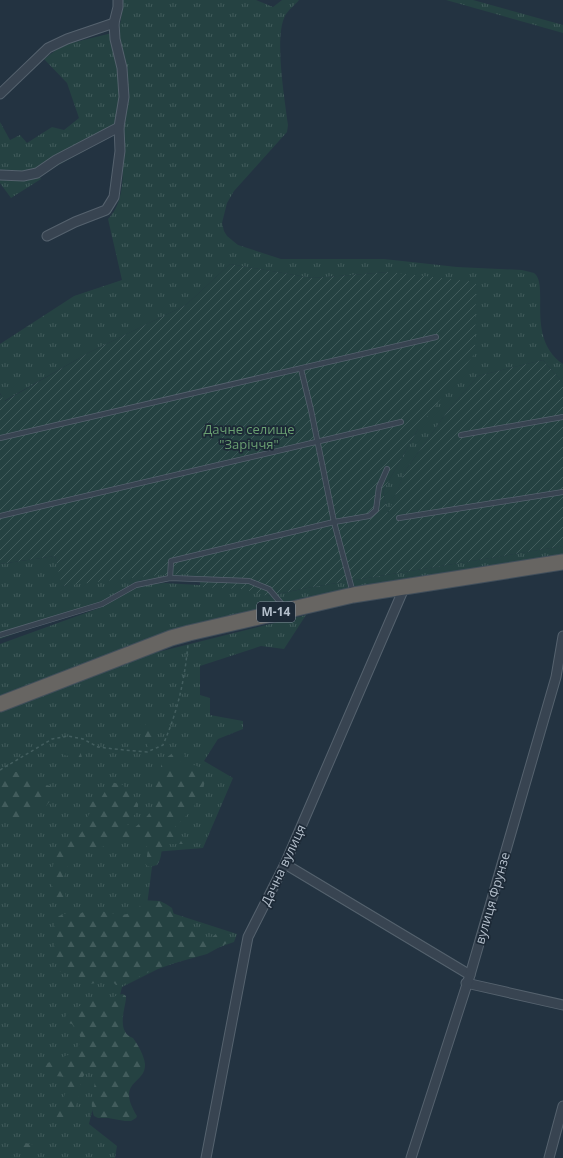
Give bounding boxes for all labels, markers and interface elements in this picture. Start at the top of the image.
park label: Дачне селище "Заріччя" [203,420,295,453]
road number: М-14 [257,602,295,622]
street label: Дачна вулиця [256,821,310,909]
street label: вулиця Фрунзе [470,850,514,946]

